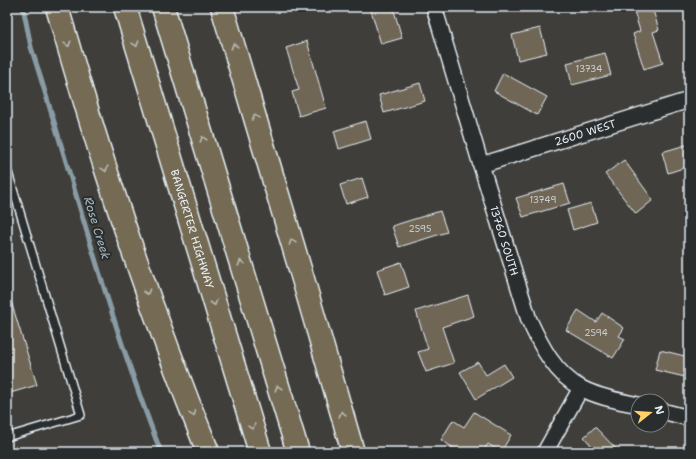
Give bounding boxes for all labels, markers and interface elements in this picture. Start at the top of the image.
one-way arrow [63,41,72,48]
one-way arrow [131,41,140,48]
one-way arrow [230,43,239,50]
house number: 13734 [576,63,602,75]
one-way arrow [251,114,260,121]
street label: 2600 WEST [552,116,618,150]
one-way arrow [199,136,208,143]
one-way arrow [101,165,109,172]
street label: BANGERTER HIGHWAY [167,168,217,291]
house number: 13749 [530,194,556,206]
water label: Rose Creek [80,195,114,261]
street label: 13760 SOUTH [486,204,522,278]
house number: 2595 [409,223,431,235]
one-way arrow [288,239,297,246]
one-way arrow [237,260,246,267]
one-way arrow [142,288,151,295]
one-way arrow [209,299,218,306]
house number: 2594 [584,327,608,339]
one-way arrow [274,385,283,392]
north arrow [630,393,670,433]
text: N [651,404,668,417]
one-way arrow [188,409,196,417]
one-way arrow [338,411,347,418]
one-way arrow [247,423,256,430]

